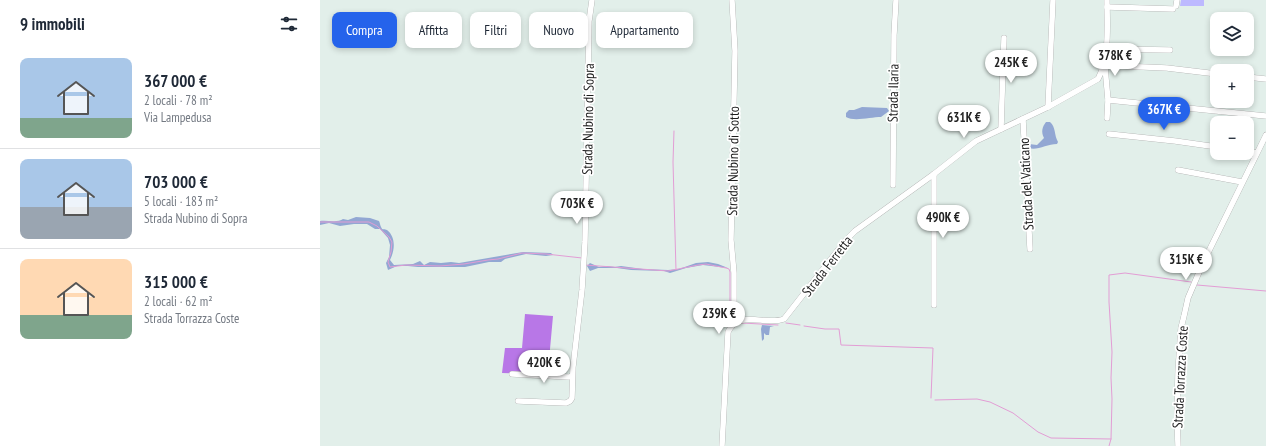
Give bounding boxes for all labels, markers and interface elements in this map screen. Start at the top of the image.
chip: Compra [332,12,397,48]
chip: Affitta [405,12,462,48]
chip: Filtri [470,12,521,48]
chip: Nuovo [529,12,588,48]
chip: Appartamento [596,12,693,48]
map controls [1210,12,1254,160]
button: layers [1210,12,1254,56]
text: 9 immobili [20,13,85,35]
icon: filters [278,13,300,35]
pin: 378K € [1082,43,1148,77]
text: 378K € [1098,47,1132,64]
pin: 245K € [978,50,1044,84]
text: 245K € [994,54,1028,71]
street label: Strada Nubino di Sopra [578,63,598,175]
street label: Strada Ilaria [883,64,903,122]
button: + [1210,64,1254,108]
text: 367 000 € [144,70,207,92]
icon: home [52,74,100,122]
text: 2 locali · 78 m² [144,92,212,109]
pin: 367K € [1131,97,1197,131]
text: 367K € [1147,101,1181,118]
pin: 631K € [931,105,997,139]
street label: Strada Nubino di Sotto [723,106,743,216]
text: Via Lampedusa [144,109,212,126]
text: 631K € [947,109,981,126]
button: − [1210,116,1254,160]
street label: Strada del Vaticano [1015,137,1037,231]
text: 703 000 € [144,171,208,193]
icon: home [52,175,100,223]
pin: 703K € [544,191,610,225]
text: 5 locali · 183 m² [144,193,218,210]
text: 703K € [560,195,594,212]
pin: 490K € [910,205,976,239]
text: 490K € [926,209,960,226]
text: Strada Nubino di Sopra [144,210,247,227]
street label: Strada Ferretta [798,232,856,300]
pin: 315K € [1153,247,1219,281]
text: 315K € [1169,251,1203,268]
text: 315 000 € [144,271,208,293]
icon: home [52,275,100,323]
text: 2 locali · 62 m² [144,293,212,310]
pin: 239K € [686,301,752,335]
text: 239K € [702,305,736,322]
text: Strada Torrazza Coste [144,310,239,327]
street label: Strada Torrazza Coste [1168,325,1192,429]
pin: 420K € [511,350,577,384]
text: 420K € [527,354,561,371]

